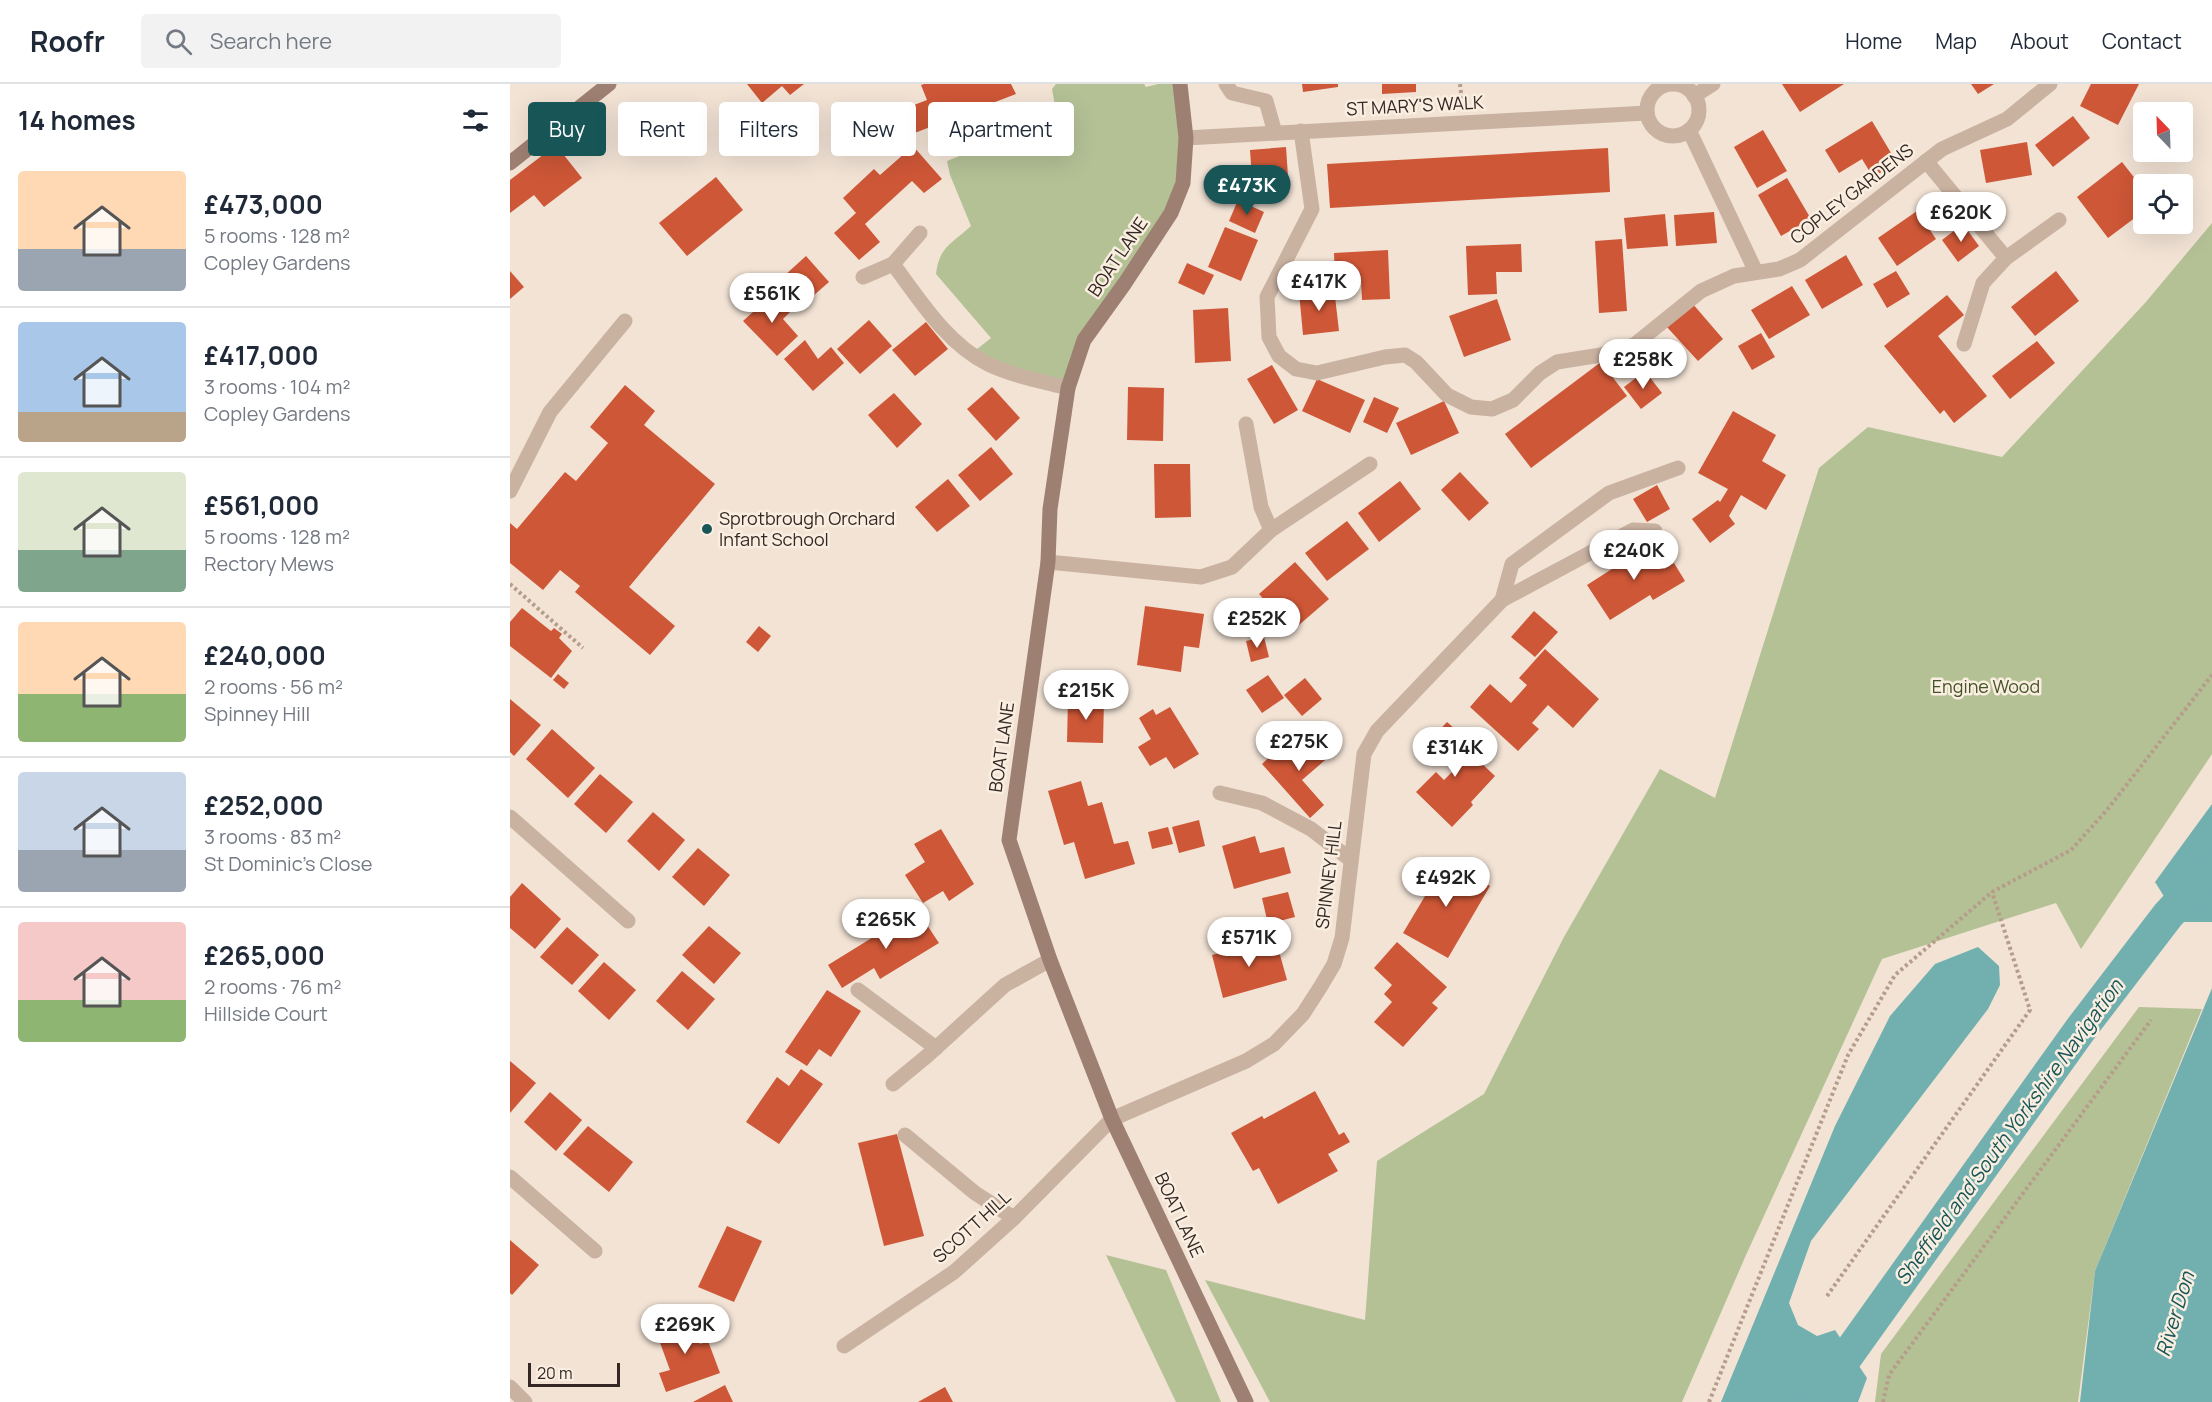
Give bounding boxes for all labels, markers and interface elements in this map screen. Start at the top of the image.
search box [141,14,561,68]
text: Roofr [30,22,105,60]
icon: search [162,25,195,58]
text: Search here [210,26,332,56]
text: Home [1845,27,1902,55]
text: Map [1935,27,1977,55]
text: About [2010,27,2069,55]
text: Contact [2102,27,2182,55]
street label: ST MARY'S WALK [1346,89,1485,121]
text: 14 homes [18,102,136,138]
chip: Buy [528,102,606,156]
chip: Rent [618,102,707,156]
chip: Filters [719,102,819,156]
chip: New [831,102,916,156]
chip: Apartment [928,102,1074,156]
north arrow [2133,102,2193,162]
map controls [2133,102,2193,234]
icon: filters [459,104,492,137]
street label: COPLEY GARDENS [1785,138,1918,249]
pin: £473K [1205,165,1289,216]
text: £473K [1218,171,1276,198]
button: locate [2133,174,2193,234]
text: £473,000 [204,186,323,222]
pin: £620K [1919,192,2003,243]
icon: home [66,195,138,267]
text: £620K [1930,198,1992,225]
street label: BOAT LANE [1082,212,1153,301]
text: 5 rooms · 128 m² [204,222,350,249]
text: Copley Gardens [204,249,351,276]
pin: £417K [1277,261,1361,312]
text: £417K [1291,267,1347,294]
pin: £561K [730,273,814,324]
text: £561K [744,279,800,306]
text: £417,000 [204,337,319,373]
pin: £258K [1601,339,1685,390]
text: £258K [1613,345,1673,372]
icon: home [66,346,138,418]
text: 3 rooms · 104 m² [204,373,350,400]
text: Copley Gardens [204,400,351,427]
text: £561,000 [204,487,319,523]
icon: home [66,496,138,568]
place label: Sprotbrough Orchard Infant School [719,506,895,551]
marker: Sprotbrough Orchard Infant School [700,522,714,536]
text: 5 rooms · 128 m² [204,523,350,550]
pin: £240K [1592,530,1676,581]
text: £240K [1603,536,1665,563]
text: Rectory Mews [204,550,334,577]
pin: £252K [1215,598,1299,649]
text: £252K [1227,604,1287,631]
text: £240,000 [204,637,326,673]
icon: home [66,646,138,718]
pin: £215K [1044,670,1128,721]
text: 2 rooms · 56 m² [204,673,343,700]
park label: Engine Wood [1932,674,2040,698]
text: £215K [1058,676,1114,703]
text: Spinney Hill [204,700,310,727]
street label: BOAT LANE [983,700,1019,794]
pin: £275K [1257,721,1341,772]
text: £275K [1270,727,1328,754]
pin: £314K [1413,727,1497,778]
text: £314K [1427,733,1483,760]
text: £252,000 [204,787,324,823]
icon: home [66,796,138,868]
street label: SPINNEY HILL [1309,819,1347,930]
text: 3 rooms · 83 m² [204,823,341,850]
text: St Dominic's Close [204,850,372,877]
pin: £492K [1404,857,1488,908]
text: £492K [1416,863,1476,890]
pin: £265K [844,899,928,950]
text: £265K [856,905,916,932]
pin: £571K [1207,917,1291,968]
text: £571K [1221,923,1277,950]
text: £265,000 [204,937,325,973]
icon: home [66,946,138,1018]
text: 2 rooms · 76 m² [204,973,341,1000]
water label: Sheffield and South Yorkshire Navigation [1888,973,2129,1290]
text: Hillside Court [204,1000,328,1027]
street label: BOAT LANE [1150,1168,1210,1261]
street label: SCOTT HILL [927,1185,1015,1268]
water label: River Don [2149,1267,2200,1359]
pin: £269K [643,1304,727,1355]
text: £269K [655,1310,715,1337]
scale bar [528,1360,620,1388]
text: 20 m [537,1362,573,1384]

